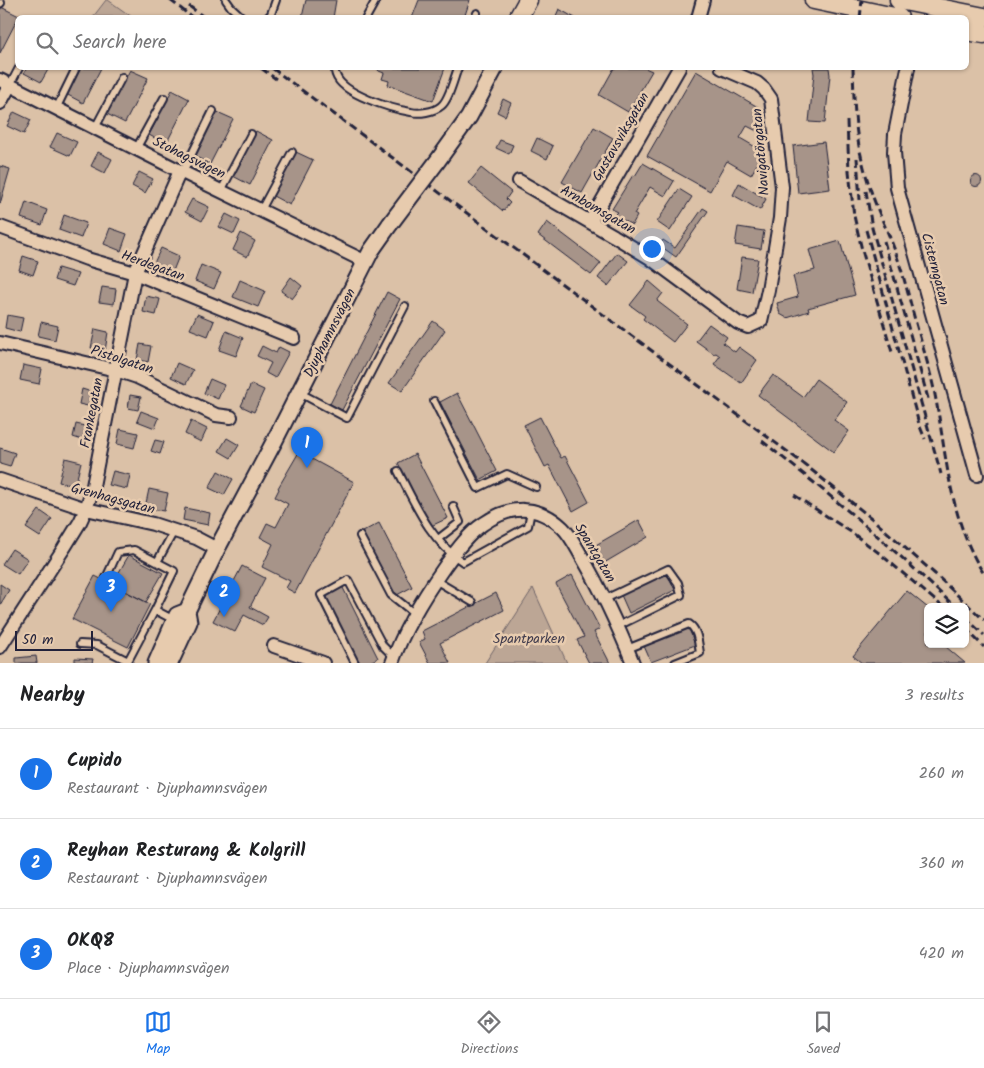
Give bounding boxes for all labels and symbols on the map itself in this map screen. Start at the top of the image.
street label: Gustavsviksgatan [587,88,655,186]
street label: Navigatörgatan [746,107,776,197]
street label: Stohagsvägen [149,131,229,185]
street label: Arnbomsgatan [556,179,640,241]
street label: Cisterngatan [915,230,955,308]
your location [639,236,665,262]
street label: Herdegatan [118,244,188,288]
street label: Djuphamnsvägen [298,285,362,381]
street label: Pistolgatan [88,340,156,380]
street label: Frankegatan [74,376,110,450]
pin: 1 [291,427,323,468]
street label: Grenhagsgatan [68,477,158,521]
street label: Spantgatan [569,519,621,587]
pin: 3 [95,571,127,612]
pin: 2 [208,576,240,617]
scale bar [15,628,92,651]
park label: Spantparken [493,628,565,650]

